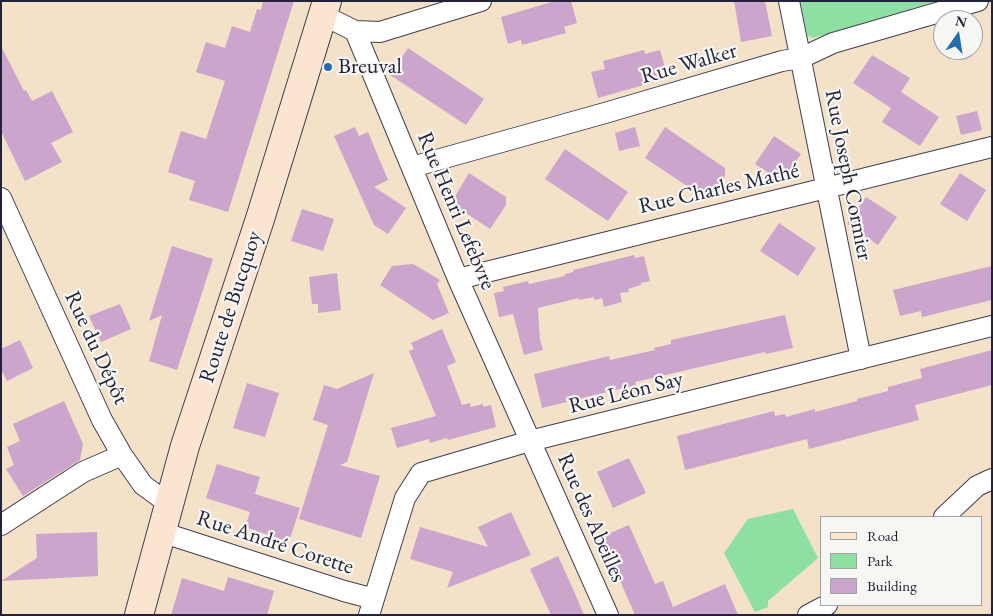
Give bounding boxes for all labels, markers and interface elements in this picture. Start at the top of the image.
north arrow [933,10,983,60]
text: N [954,11,969,31]
street label: Rue Walker [638,38,740,90]
place label: Breuval [338,54,402,80]
marker: Breuval [322,61,334,73]
street label: Rue Joseph Cormier [818,87,878,263]
street label: Rue Henri Lefebvre [411,128,501,294]
street label: Rue Charles Mathé [636,158,802,220]
street label: Route de Bucquoy [194,228,268,386]
street label: Rue du Dépôt [58,287,134,409]
street label: Rue Léon Say [566,366,686,420]
street label: Rue des Abeilles [551,449,631,587]
street label: Rue André Corette [193,505,357,581]
legend [820,516,983,606]
text: Road [867,526,898,545]
text: Park [867,551,893,570]
text: Building [867,576,917,595]

